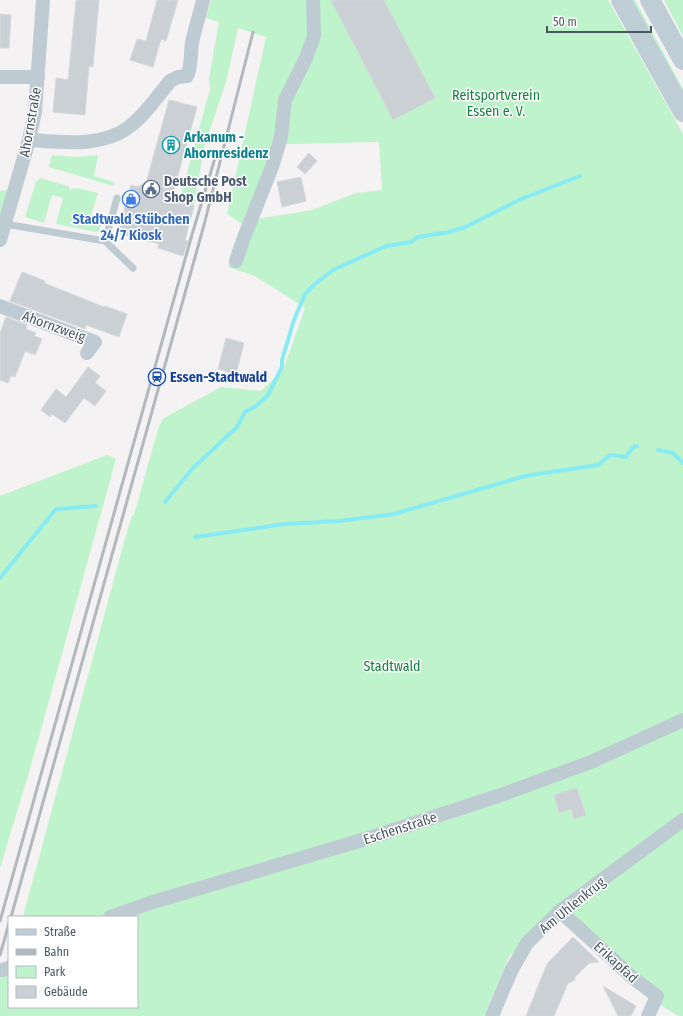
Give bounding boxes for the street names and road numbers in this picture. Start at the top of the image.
street label: Ahornstraße [16,86,45,158]
street label: Ahornzweig [20,307,88,346]
street label: Eschenstraße [361,809,439,848]
street label: Am Uhlenkrug [536,873,609,937]
street label: Erikapfad [590,938,641,987]

